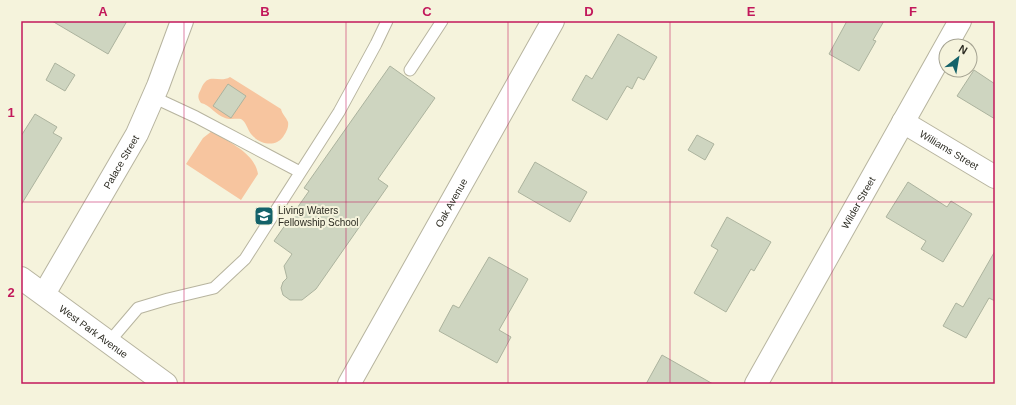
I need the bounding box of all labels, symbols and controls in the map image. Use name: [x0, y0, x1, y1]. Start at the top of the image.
text: A: [98, 4, 108, 19]
text: B: [260, 4, 270, 19]
text: C: [422, 4, 432, 19]
text: D: [584, 4, 594, 19]
text: E: [747, 4, 756, 19]
text: F: [909, 4, 917, 19]
north arrow: [938, 38, 978, 78]
text: N: [957, 42, 970, 57]
text: 1: [7, 105, 15, 120]
street label: Williams Street: [918, 128, 981, 172]
street label: Palace Street: [101, 133, 141, 190]
street label: Wilder Street: [839, 175, 877, 231]
street label: Oak Avenue: [433, 176, 469, 229]
school or university icon: Living Waters Fellowship School: [253, 205, 275, 227]
place label: Living Waters Fellowship School: [278, 205, 359, 228]
text: 2: [7, 285, 15, 300]
street label: West Park Avenue: [57, 302, 130, 360]

